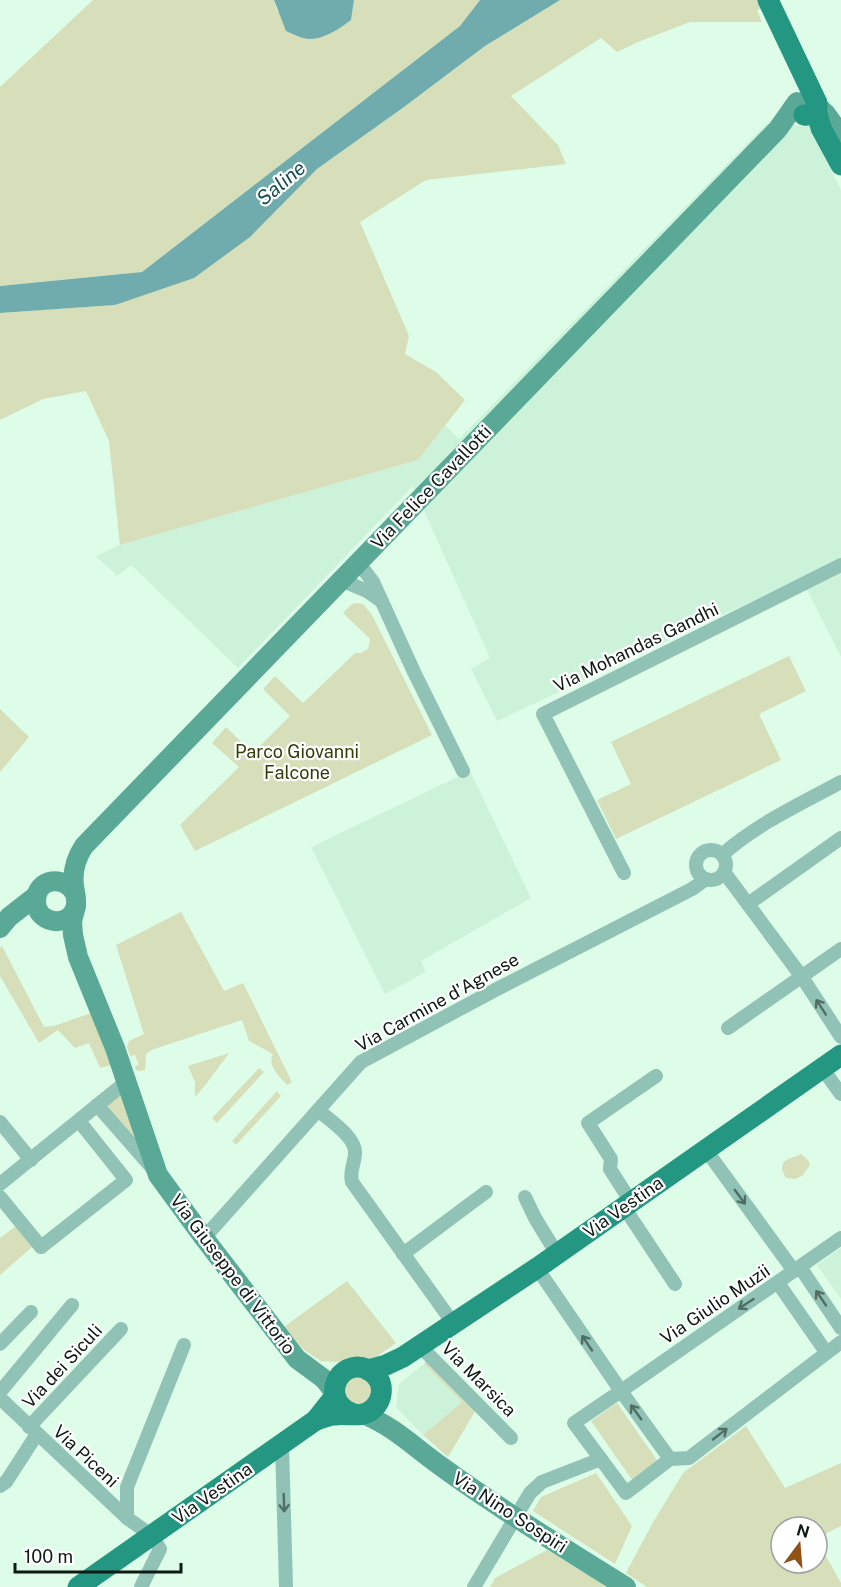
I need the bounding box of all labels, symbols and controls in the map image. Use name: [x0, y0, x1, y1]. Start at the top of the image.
water label: Saline: [252, 156, 310, 210]
street label: Via Felice Cavallotti: [367, 421, 495, 553]
street label: Via Mohandas Gandhi: [550, 598, 722, 696]
park label: Parco Giovanni Falcone: [235, 741, 359, 783]
street label: Via Carmine d'Agnese: [352, 948, 522, 1056]
one-way arrow: [815, 999, 827, 1016]
street label: Via Vestina: [579, 1172, 667, 1242]
one-way arrow: [734, 1189, 746, 1205]
street label: Via Giuseppe di Vittorio: [166, 1190, 300, 1358]
street label: Via Giulio Muzii: [656, 1260, 774, 1348]
one-way arrow: [814, 1289, 827, 1306]
one-way arrow: [738, 1298, 755, 1310]
street label: Via dei Siculi: [18, 1320, 106, 1412]
one-way arrow: [581, 1335, 593, 1352]
street label: Via Marsica: [437, 1337, 521, 1421]
one-way arrow: [630, 1404, 642, 1420]
street label: Via Piceni: [49, 1421, 123, 1491]
one-way arrow: [712, 1427, 728, 1440]
street label: Via Vestina: [168, 1458, 256, 1528]
street label: Via Nino Sospiri: [449, 1467, 571, 1557]
one-way arrow: [278, 1493, 289, 1513]
north arrow: [769, 1515, 829, 1575]
text: N: [794, 1520, 812, 1542]
scale bar: [15, 1536, 182, 1574]
text: 100 m: [24, 1546, 73, 1567]

